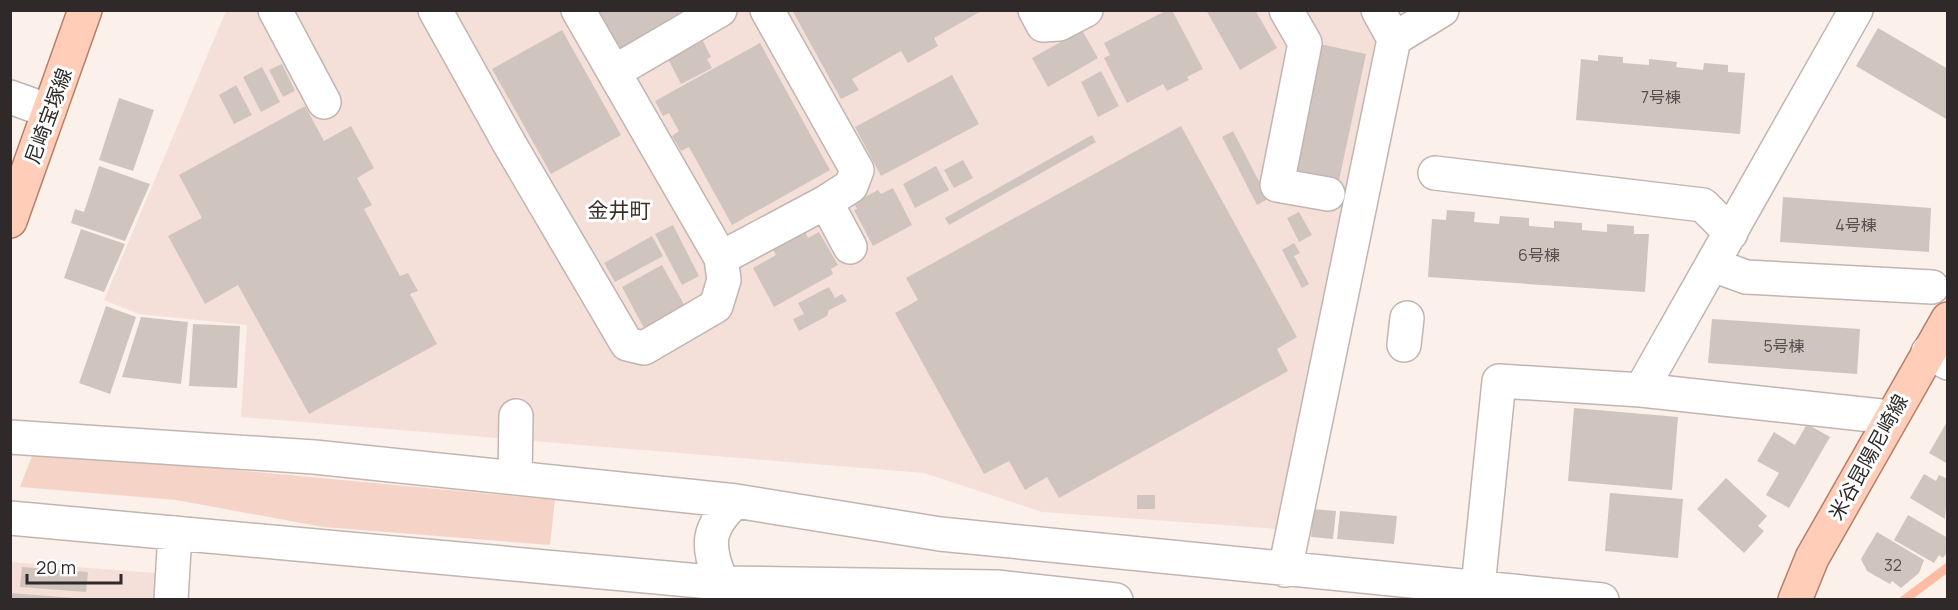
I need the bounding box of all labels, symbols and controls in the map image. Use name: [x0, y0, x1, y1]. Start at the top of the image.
street label: 尼崎宝塚線: [18, 64, 78, 168]
house number: 7号棟: [1641, 86, 1681, 108]
district label: 金井町: [588, 196, 651, 224]
house number: 4号棟: [1835, 214, 1877, 236]
house number: 6号棟: [1518, 244, 1560, 266]
house number: 5号棟: [1763, 335, 1805, 357]
street label: 米谷昆陽尼崎線: [1822, 389, 1914, 525]
scale bar: [27, 547, 122, 585]
house number: 32: [1884, 554, 1902, 576]
text: 20 m: [36, 555, 76, 579]

